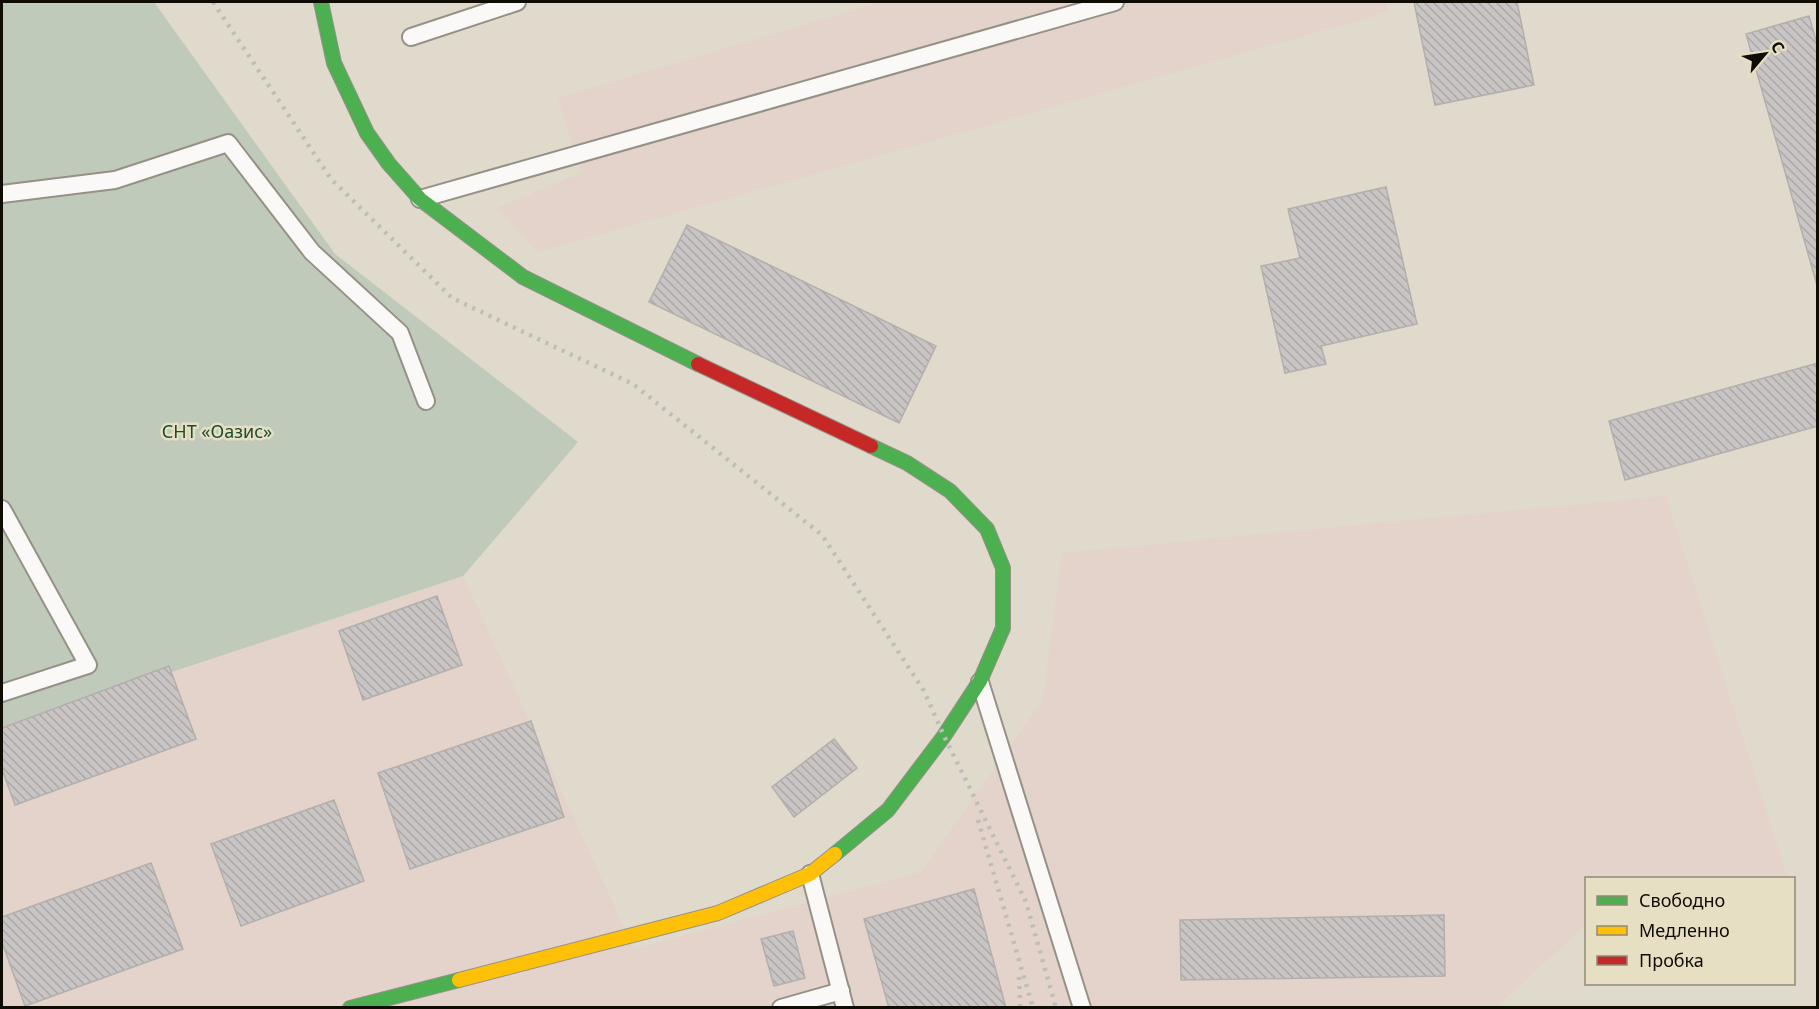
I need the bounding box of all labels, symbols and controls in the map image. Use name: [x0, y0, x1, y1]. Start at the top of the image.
north arrow: [1735, 24, 1795, 84]
text: С: [1766, 37, 1790, 57]
park label: СНТ «Оазис»: [162, 419, 272, 443]
legend: [1585, 877, 1795, 985]
text: Свободно: [1639, 888, 1725, 912]
text: Медленно: [1639, 918, 1730, 942]
text: Пробка: [1639, 948, 1704, 972]

